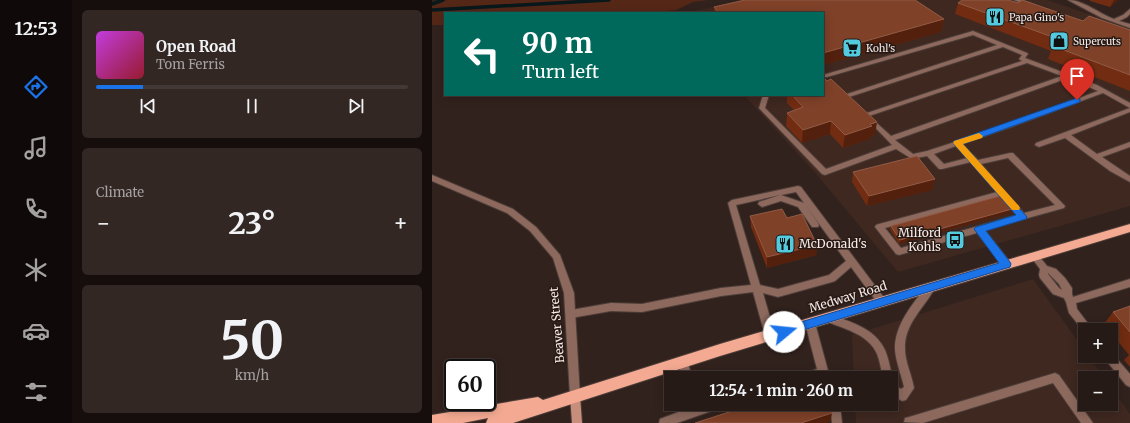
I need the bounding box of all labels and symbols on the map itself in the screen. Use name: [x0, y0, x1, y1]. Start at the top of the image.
restaurant icon: Papa Gino's: [984, 6, 1006, 28]
place label: Papa Gino's: [1009, 11, 1064, 24]
shop icon: Supercuts: [1048, 30, 1070, 52]
place label: Supercuts: [1073, 35, 1121, 48]
supermarket icon: Kohl's: [841, 37, 863, 59]
place label: Kohl's: [866, 42, 895, 55]
pin: [1060, 59, 1094, 100]
place label: Milford Kohls: [898, 225, 941, 254]
bus stop icon: Milford Kohls: [944, 229, 966, 251]
restaurant icon: McDonald's: [774, 233, 796, 255]
place label: McDonald's: [799, 236, 867, 251]
street label: Medway Road: [807, 278, 889, 315]
street label: Beaver Street: [546, 286, 567, 364]
position arrow: [763, 311, 805, 353]
speed limit sign: 60: [444, 359, 496, 411]

